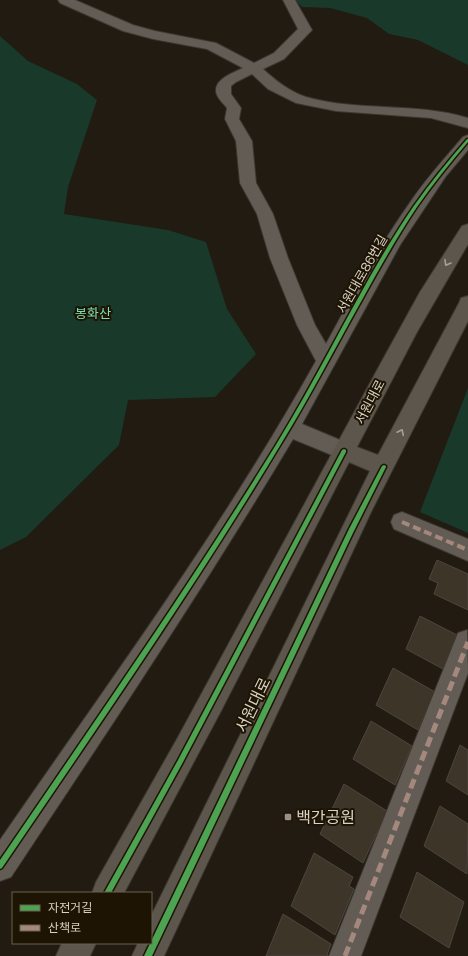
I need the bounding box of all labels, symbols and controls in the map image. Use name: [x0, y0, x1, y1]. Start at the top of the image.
street label: 서원대로86번길: [333, 232, 391, 316]
one-way arrow: [445, 259, 452, 266]
park label: 봉화산: [75, 305, 111, 322]
street label: 서원대로: [351, 377, 389, 427]
one-way arrow: [396, 429, 404, 436]
street label: 서원대로: [231, 674, 275, 736]
place label: 백간공원: [296, 807, 355, 828]
marker: 백간공원: [283, 812, 293, 822]
legend: [12, 892, 152, 944]
text: 자전거길: [48, 900, 92, 916]
text: 산책로: [48, 920, 81, 936]

